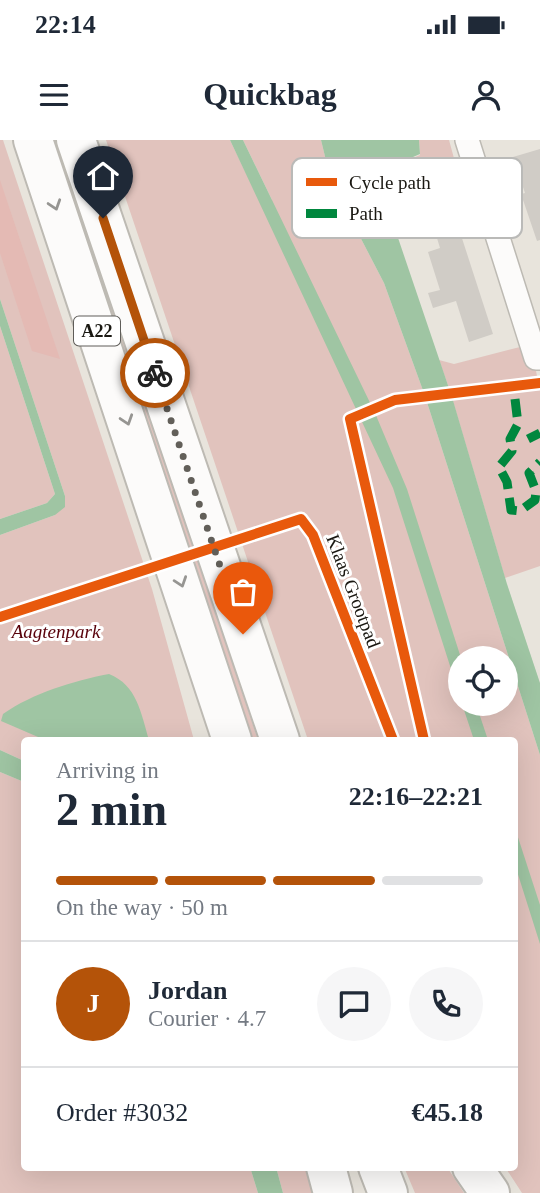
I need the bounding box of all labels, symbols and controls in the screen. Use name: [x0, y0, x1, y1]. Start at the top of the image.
text: 22:14: [35, 10, 96, 39]
icon: menu: [35, 76, 73, 114]
text: Quickbag: [203, 76, 337, 112]
icon: person: [467, 76, 505, 114]
pin: [73, 146, 133, 218]
icon: home: [84, 157, 122, 195]
legend: [292, 158, 522, 238]
text: Cycle path: [349, 172, 431, 193]
one-way arrow: [47, 198, 61, 210]
text: Path: [349, 203, 383, 224]
road number: A22: [74, 316, 120, 346]
courier: [120, 338, 190, 408]
icon: bike: [136, 354, 174, 392]
one-way arrow: [119, 414, 133, 426]
street label: Klaas Grootpad: [322, 532, 385, 651]
pin: [213, 562, 273, 634]
icon: bag: [224, 573, 262, 611]
one-way arrow: [173, 575, 187, 587]
park label: Aagtenpark: [10, 621, 101, 642]
map controls: [448, 646, 518, 716]
button: locate: [448, 646, 518, 716]
text: Arriving in: [56, 758, 159, 783]
text: 22:16–22:21: [349, 782, 483, 811]
text: 2 min: [56, 784, 167, 835]
text: On the way · 50 m: [56, 895, 228, 920]
button: chat: [317, 967, 391, 1041]
button: phone: [409, 967, 483, 1041]
text: Jordan: [148, 976, 227, 1005]
text: J: [87, 989, 100, 1018]
text: Courier · 4.7: [148, 1006, 266, 1031]
text: Order #3032: [56, 1098, 188, 1127]
text: €45.18: [412, 1098, 483, 1127]

